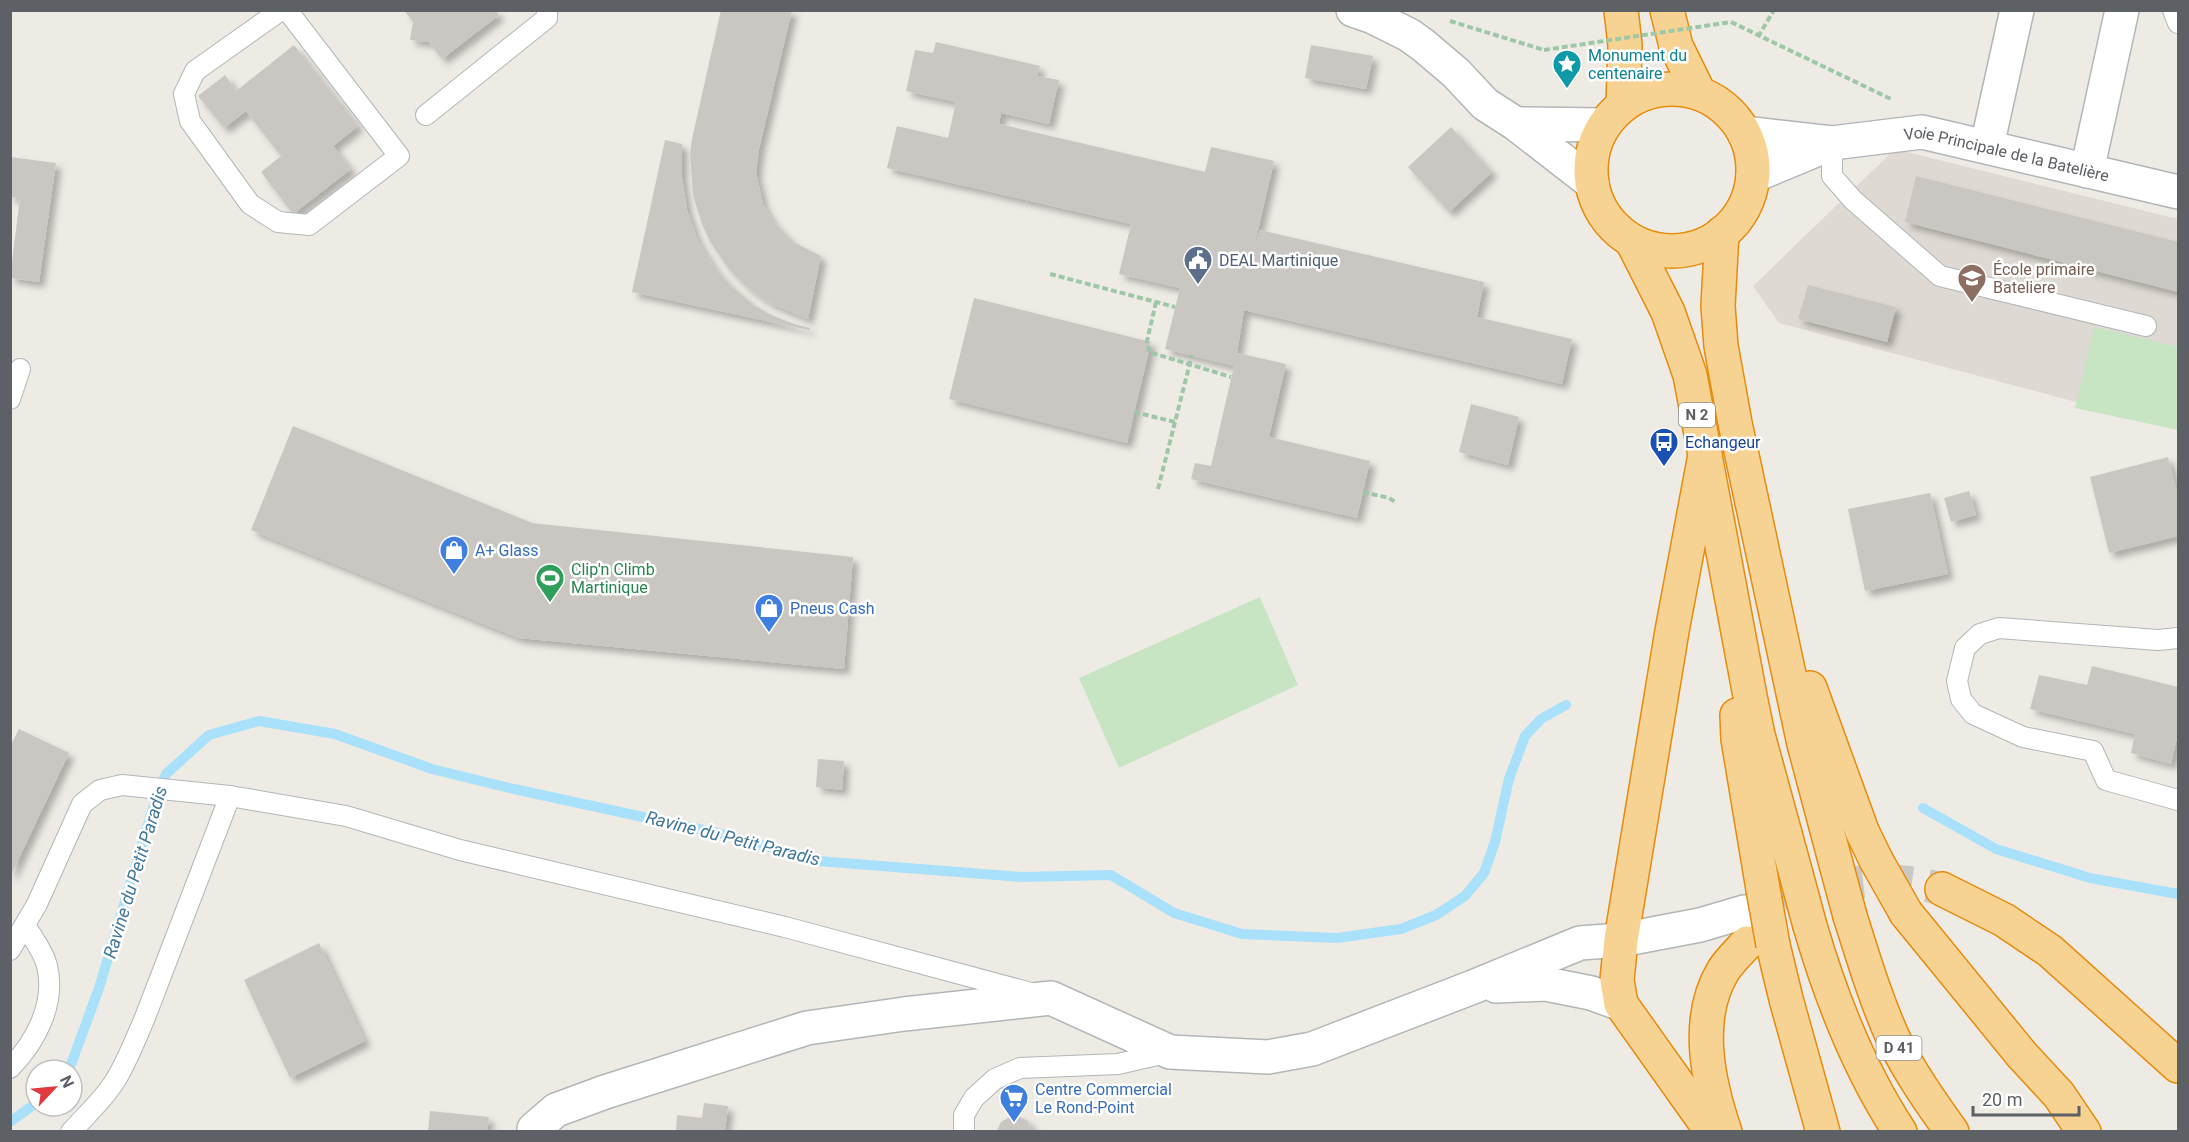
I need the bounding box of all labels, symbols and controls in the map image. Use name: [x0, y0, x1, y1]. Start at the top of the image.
place label: Monument du centenaire: [1588, 46, 1687, 83]
place icon: Monument du centenaire: [1551, 48, 1583, 90]
street label: Voie Principale de la Batelière: [1903, 123, 2111, 185]
public building icon: DEAL Martinique: [1182, 244, 1214, 286]
place label: DEAL Martinique: [1219, 251, 1338, 270]
place label: École primaire Bateliere: [1993, 260, 2094, 297]
school or university icon: École primaire Bateliere: [1956, 262, 1988, 304]
road number: N 2: [1679, 403, 1715, 427]
bus stop icon: Echangeur: [1648, 426, 1680, 468]
place label: Echangeur: [1685, 433, 1761, 452]
shop icon: A+ Glass: [438, 534, 470, 576]
place label: A+ Glass: [475, 541, 539, 560]
place label: Clip'n Climb Martinique: [571, 560, 655, 597]
sports icon: Clip'n Climb Martinique: [534, 562, 566, 604]
shop icon: Pneus Cash: [753, 592, 785, 634]
place label: Pneus Cash: [790, 599, 875, 618]
water label: Ravine du Petit Paradis: [99, 783, 171, 961]
water label: Ravine du Petit Paradis: [644, 806, 822, 870]
road number: D 41: [1876, 1036, 1922, 1060]
north arrow: [24, 1058, 84, 1118]
text: N: [56, 1072, 78, 1091]
scale bar: [1973, 1079, 2080, 1117]
place label: Centre Commercial Le Rond-Point: [1035, 1080, 1172, 1117]
supermarket icon: Centre Commercial Le Rond-Point: [998, 1082, 1030, 1124]
text: 20 m: [1982, 1089, 2022, 1110]

